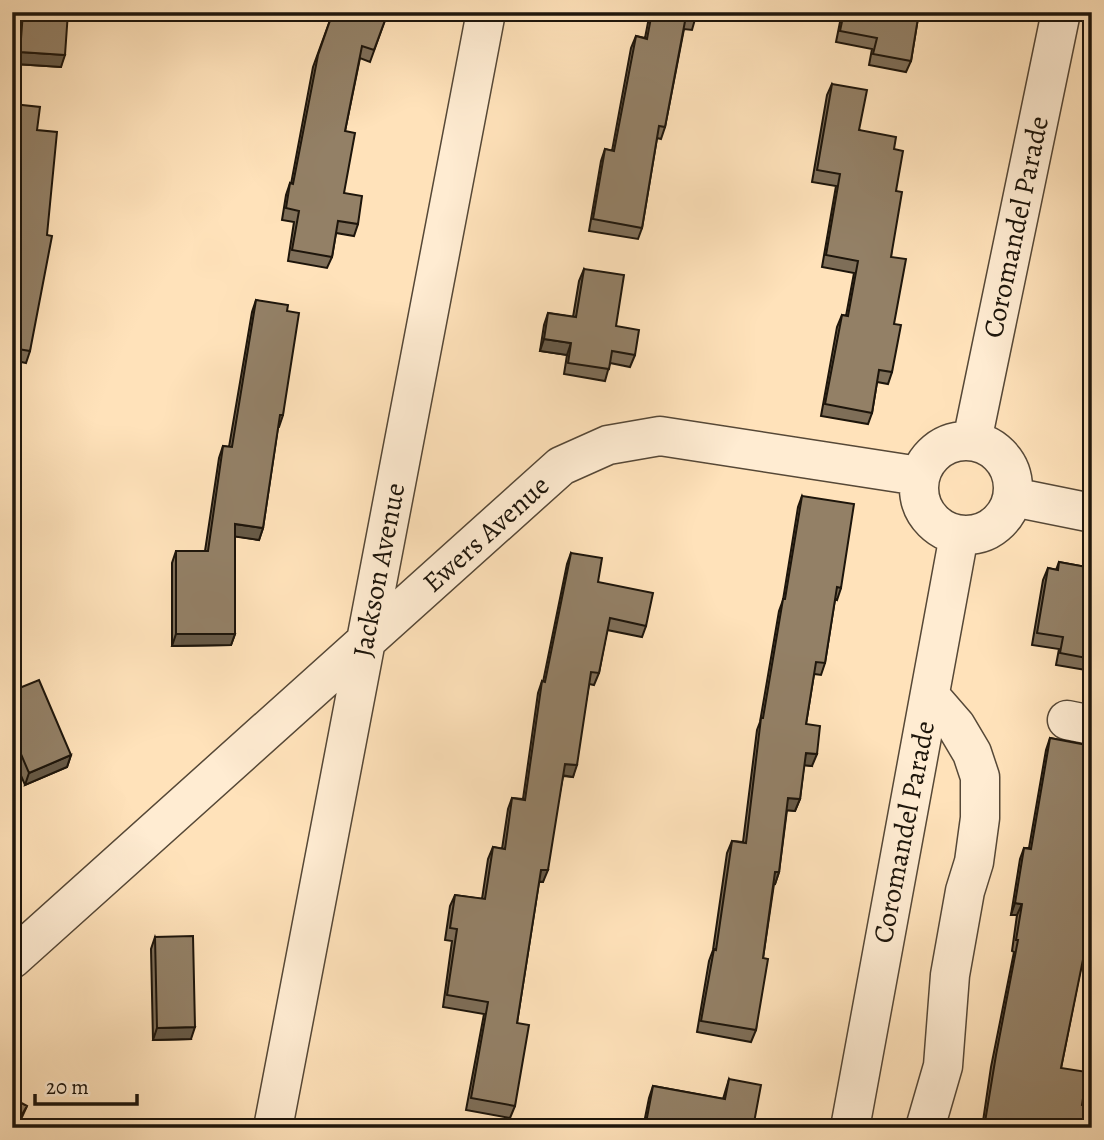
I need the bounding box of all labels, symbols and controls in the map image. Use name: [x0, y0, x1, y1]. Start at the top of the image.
street label: Coromandel Parade: [974, 113, 1058, 341]
street label: Ewers Avenue: [414, 467, 558, 601]
street label: Jackson Avenue: [343, 480, 415, 660]
street label: Coromandel Parade: [864, 717, 944, 947]
scale bar: [35, 1063, 136, 1107]
text: 20 m: [46, 1073, 89, 1101]

